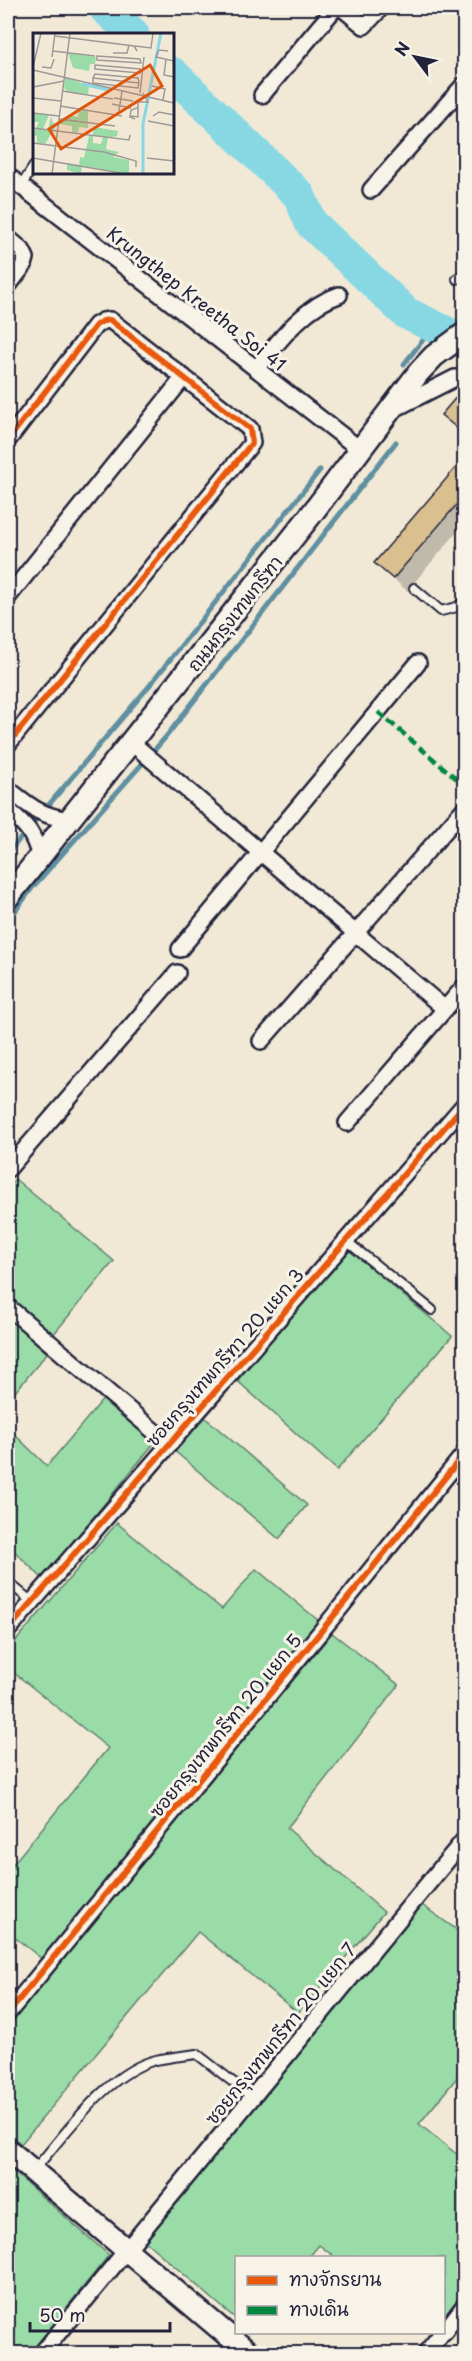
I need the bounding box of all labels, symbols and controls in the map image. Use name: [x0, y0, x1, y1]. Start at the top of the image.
north arrow: [385, 27, 445, 87]
inset map: [33, 33, 174, 174]
text: N: [388, 37, 415, 60]
street label: Krungthep Kreetha Soi 41: [101, 219, 293, 377]
street label: ถนนกรุงเทพกรีฑา: [180, 549, 290, 678]
street label: ซอยกรุงเทพกรีฑา 20 แยก 3: [139, 1262, 311, 1454]
street label: ซอยกรุงเทพกรีฑา 20 แยก 5: [142, 1627, 309, 1824]
street label: ซอยกรุงเทพกรีฑา 20 แยก 7: [198, 1936, 364, 2131]
legend: [235, 2256, 445, 2334]
text: ทางจักรยาน: [289, 2265, 381, 2292]
scale bar: [30, 2295, 170, 2333]
text: ทางเดิน: [289, 2295, 349, 2322]
text: 50 m: [39, 2301, 86, 2328]

